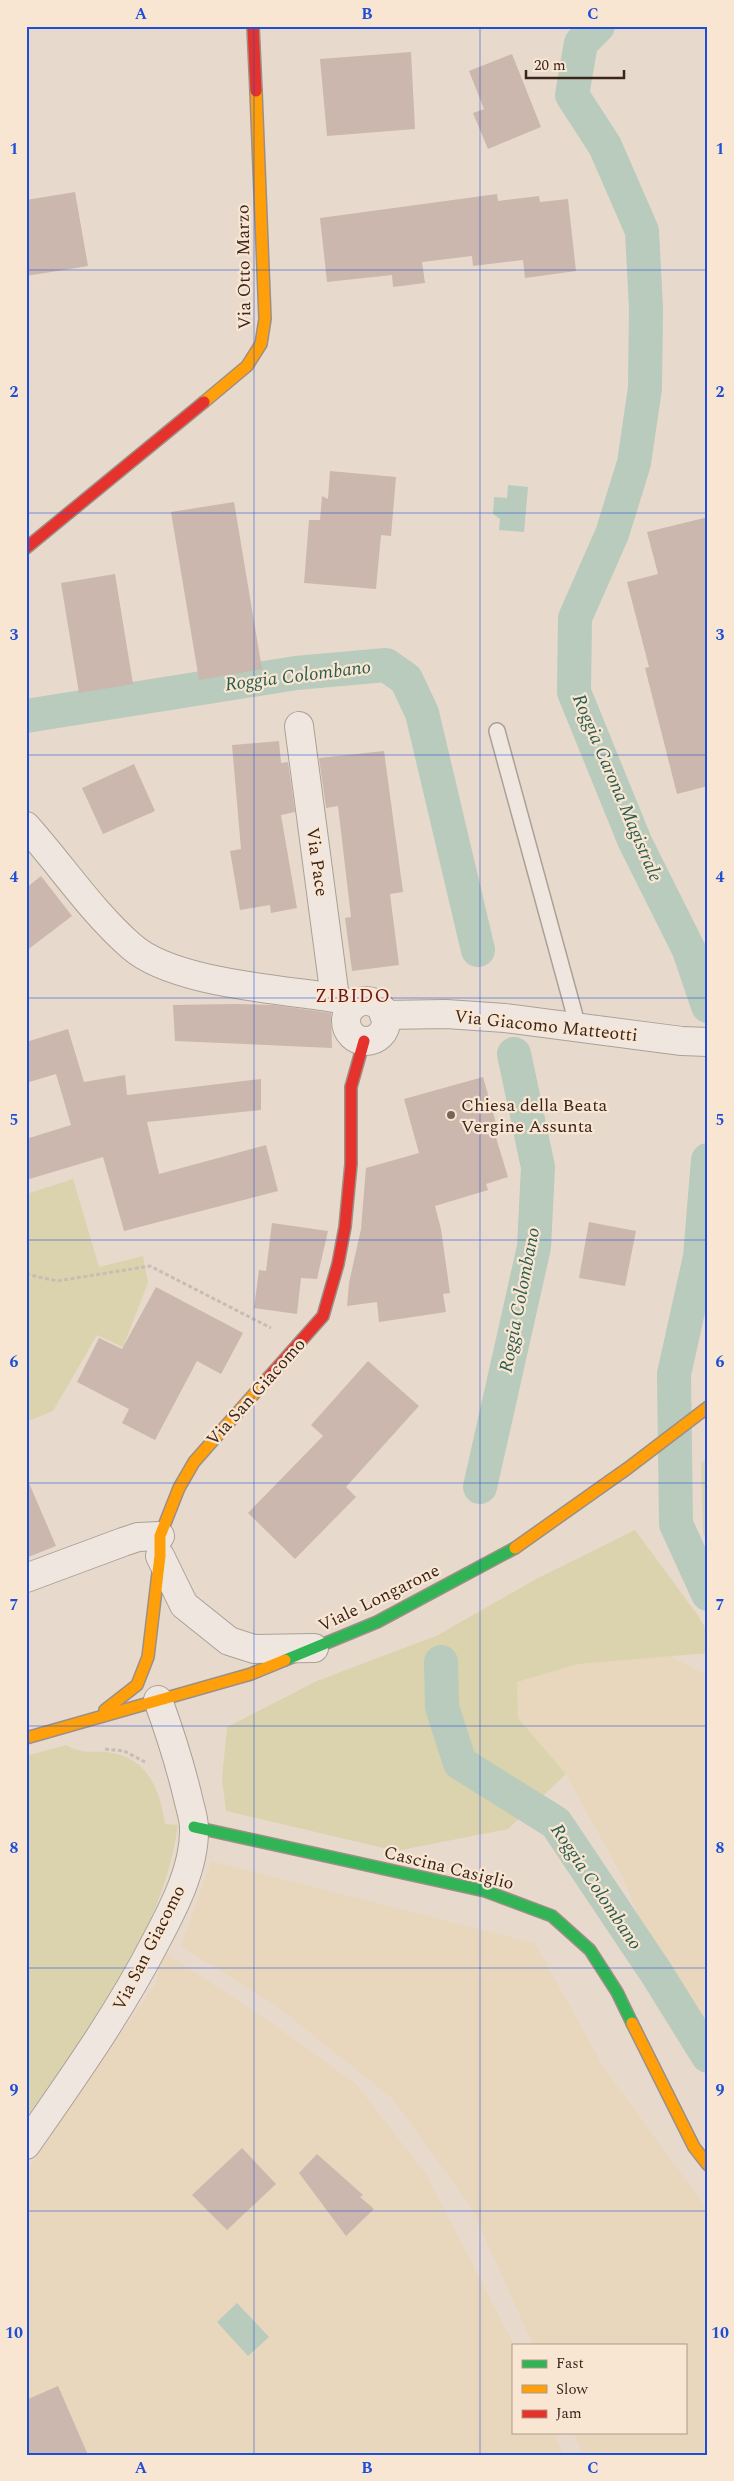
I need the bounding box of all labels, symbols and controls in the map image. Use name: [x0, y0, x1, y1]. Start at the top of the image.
text: A: [135, 2, 148, 26]
text: B: [361, 2, 373, 26]
text: C: [587, 2, 599, 26]
scale bar: [526, 48, 624, 80]
text: 20 m: [534, 54, 566, 77]
text: 1: [10, 137, 18, 161]
text: 1: [716, 137, 724, 161]
street label: Via Otto Marzo: [229, 204, 259, 330]
text: 2: [10, 380, 19, 404]
text: 2: [716, 380, 725, 404]
text: 3: [10, 623, 19, 647]
text: 3: [716, 623, 725, 647]
water label: Roggia Colombano: [223, 653, 373, 699]
water label: Roggia Carona Magistrale: [564, 689, 670, 887]
street label: Via Pace: [299, 826, 335, 898]
text: 4: [10, 865, 19, 889]
text: 4: [716, 865, 725, 889]
district label: ZIBIDO: [315, 982, 391, 1011]
street label: Via Giacomo Matteotti: [453, 1003, 639, 1049]
place label: Chiesa della Beata Vergine Assunta: [461, 1092, 608, 1140]
text: 5: [10, 1108, 18, 1132]
text: 5: [716, 1108, 724, 1132]
marker: Chiesa della Beata Vergine Assunta: [445, 1109, 457, 1121]
water label: Roggia Colombano: [492, 1225, 548, 1375]
street label: Via San Giacomo: [200, 1332, 312, 1452]
text: 6: [10, 1350, 19, 1374]
text: 6: [716, 1350, 725, 1374]
street label: Viale Longarone: [314, 1557, 444, 1639]
text: 7: [10, 1593, 19, 1617]
text: 7: [716, 1593, 725, 1617]
water label: Roggia Colombano: [543, 1818, 649, 1956]
text: 8: [10, 1836, 19, 1860]
text: 8: [716, 1836, 725, 1860]
street label: Cascina Casiglio: [381, 1839, 517, 1897]
street label: Via San Giacomo: [106, 1880, 192, 2016]
text: 9: [10, 2078, 19, 2102]
text: 9: [716, 2078, 725, 2102]
text: 10: [5, 2321, 23, 2345]
text: 10: [711, 2321, 729, 2345]
legend: [512, 2344, 686, 2434]
text: Fast: [556, 2352, 584, 2375]
text: Slow: [556, 2378, 588, 2401]
text: Jam: [556, 2402, 582, 2425]
text: A: [135, 2456, 148, 2480]
text: B: [361, 2456, 373, 2480]
text: C: [587, 2456, 599, 2480]

